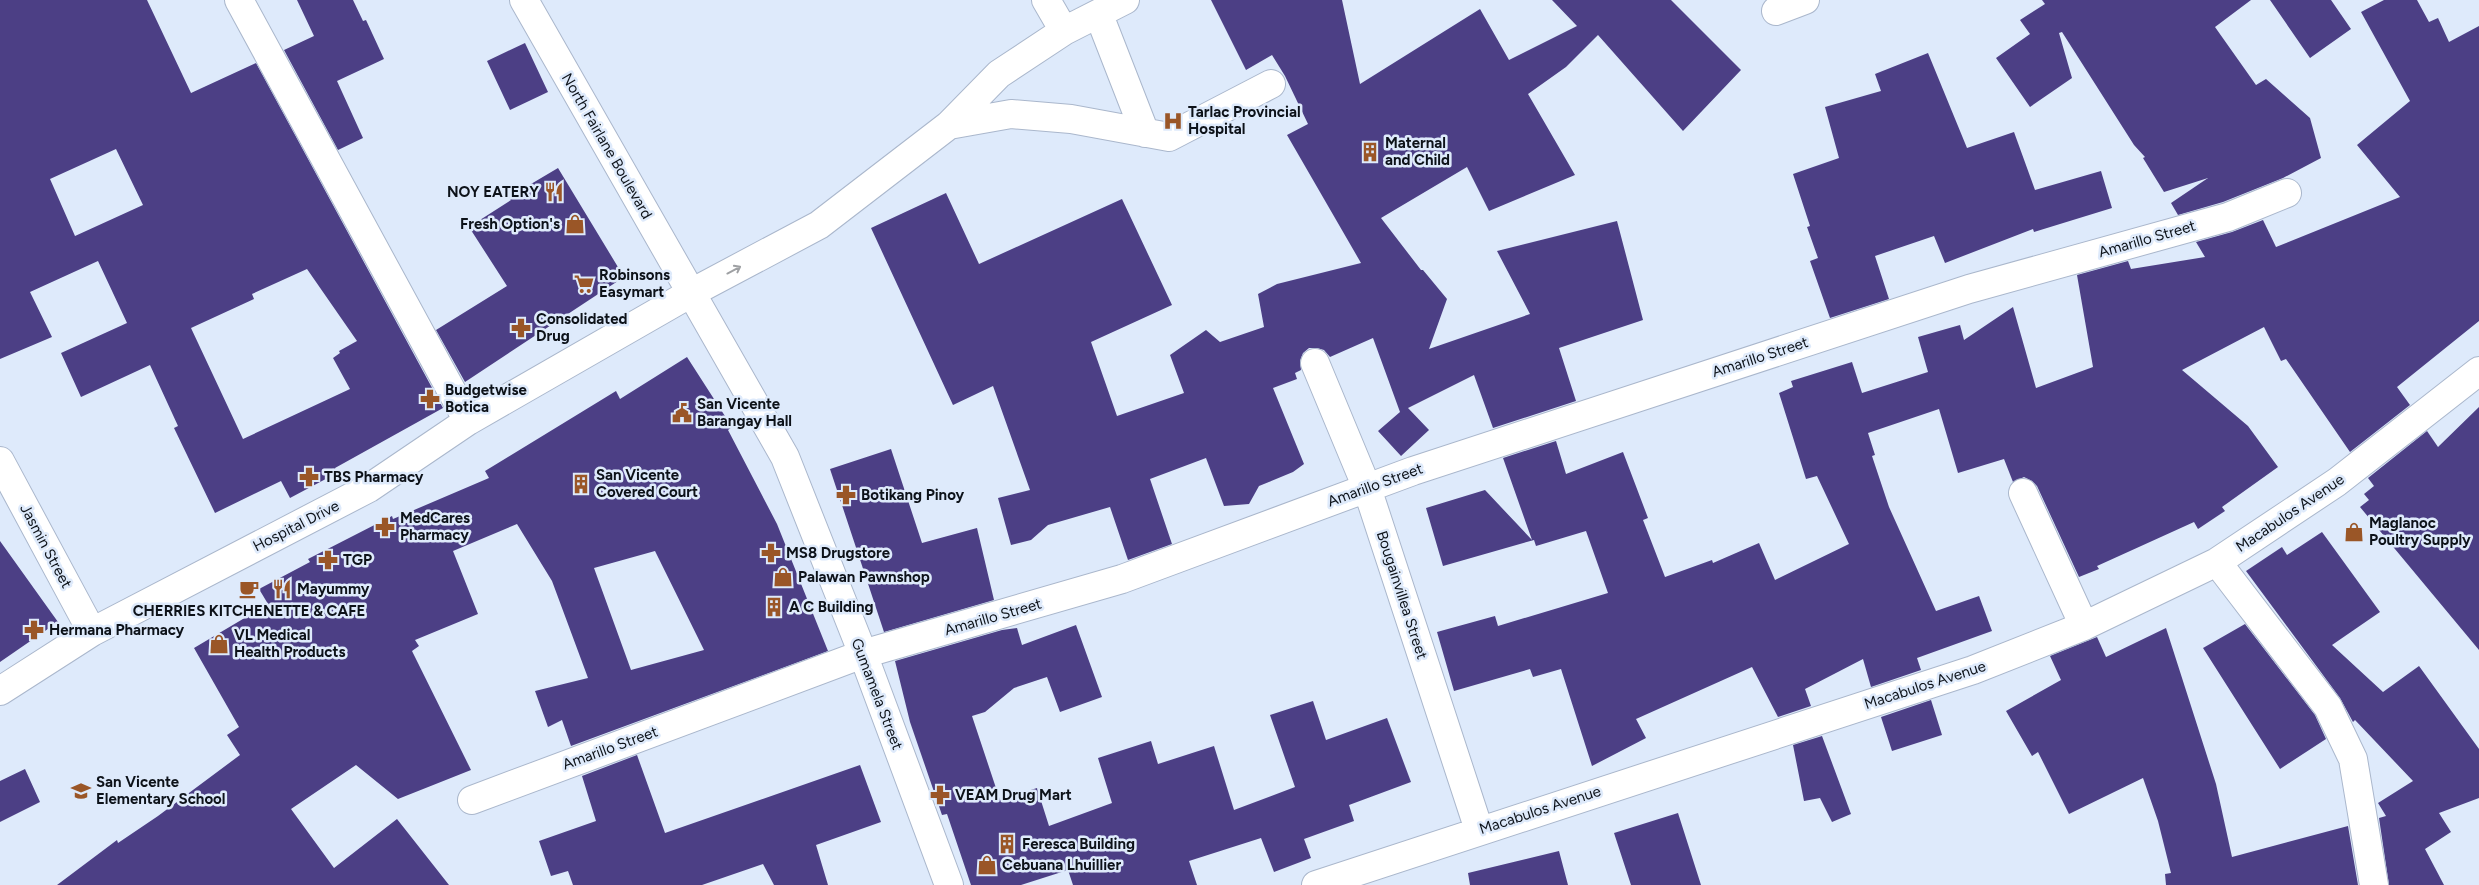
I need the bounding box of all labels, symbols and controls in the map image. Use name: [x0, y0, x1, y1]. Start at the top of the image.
street label: North Fairlane Boulevard: [558, 70, 656, 222]
place label: Tarlac Provincial Hospital: [1188, 103, 1301, 138]
hospital icon: Tarlac Provincial Hospital: [1162, 110, 1184, 132]
place label: Maternal and Child: [1385, 134, 1450, 169]
building icon: Maternal and Child: [1359, 141, 1381, 163]
restaurant icon: NOY EATERY: [543, 181, 565, 203]
place label: NOY EATERY: [447, 183, 539, 201]
shop icon: Fresh Option's: [564, 213, 586, 235]
place label: Fresh Option's: [460, 215, 560, 233]
street label: Amarillo Street: [2096, 216, 2198, 261]
one-way arrow: [726, 265, 741, 275]
place label: Robinsons Easymart: [599, 266, 670, 301]
supermarket icon: Robinsons Easymart: [573, 273, 595, 295]
place label: Consolidated Drug: [536, 310, 628, 345]
pharmacy icon: Consolidated Drug: [510, 317, 532, 339]
street label: Amarillo Street: [1710, 333, 1811, 381]
place label: Budgetwise Botica: [445, 381, 527, 416]
pharmacy icon: Budgetwise Botica: [419, 388, 441, 410]
place label: San Vicente Barangay Hall: [697, 395, 792, 430]
public building icon: San Vicente Barangay Hall: [671, 402, 693, 424]
street label: Amarillo Street: [1325, 459, 1425, 511]
pharmacy icon: TBS Pharmacy: [298, 466, 320, 488]
place label: San Vicente Covered Court: [596, 466, 698, 501]
place label: TBS Pharmacy: [324, 468, 424, 486]
street label: Macabulos Avenue: [2232, 470, 2348, 556]
building icon: San Vicente Covered Court: [570, 473, 592, 495]
pharmacy icon: Botikang Pinoy: [835, 484, 857, 506]
place label: Botikang Pinoy: [861, 486, 965, 504]
street label: Hospital Drive: [250, 497, 342, 555]
street label: Jasmin Street: [16, 501, 76, 591]
place label: MedCares Pharmacy: [400, 509, 470, 544]
place label: Maglanoc Poultry Supply: [2369, 514, 2471, 549]
pharmacy icon: MedCares Pharmacy: [374, 516, 396, 538]
shop icon: Maglanoc Poultry Supply: [2343, 521, 2365, 543]
street label: Bougainvillea Street: [1373, 529, 1431, 662]
pharmacy icon: MS8 Drugstore: [760, 542, 782, 564]
place label: MS8 Drugstore: [786, 544, 891, 562]
pharmacy icon: TGP: [317, 549, 339, 571]
place label: TGP: [343, 551, 372, 569]
shop icon: Palawan Pawnshop: [772, 566, 794, 588]
place label: Palawan Pawnshop: [798, 568, 930, 586]
cafe icon: CHERRIES KITCHENETTE & CAFE: [238, 578, 260, 600]
restaurant icon: Mayummy: [271, 578, 293, 600]
place label: Mayummy: [297, 580, 370, 598]
street label: Amarillo Street: [942, 594, 1044, 639]
building icon: A C Building: [763, 596, 785, 618]
place label: A C Building: [789, 598, 873, 616]
place label: CHERRIES KITCHENETTE & CAFE: [133, 602, 365, 620]
pharmacy icon: Hermana Pharmacy: [23, 619, 45, 641]
place label: Hermana Pharmacy: [49, 621, 185, 639]
place label: VL Medical Health Products: [234, 626, 345, 661]
shop icon: VL Medical Health Products: [208, 633, 230, 655]
street label: Gumamela Street: [847, 636, 907, 753]
street label: Macabulos Avenue: [1862, 657, 1988, 713]
street label: Amarillo Street: [560, 722, 660, 774]
place label: San Vicente Elementary School: [96, 773, 226, 808]
school or university icon: San Vicente Elementary School: [70, 780, 92, 802]
street label: Macabulos Avenue: [1477, 782, 1603, 838]
pharmacy icon: VEAM Drug Mart: [929, 784, 951, 806]
place label: VEAM Drug Mart: [955, 786, 1072, 804]
building icon: Feresca Building: [996, 833, 1018, 855]
place label: Feresca Building: [1022, 835, 1135, 853]
shop icon: Cebuana Lhuillier: [976, 854, 998, 876]
place label: Cebuana Lhuillier: [1002, 856, 1121, 874]

